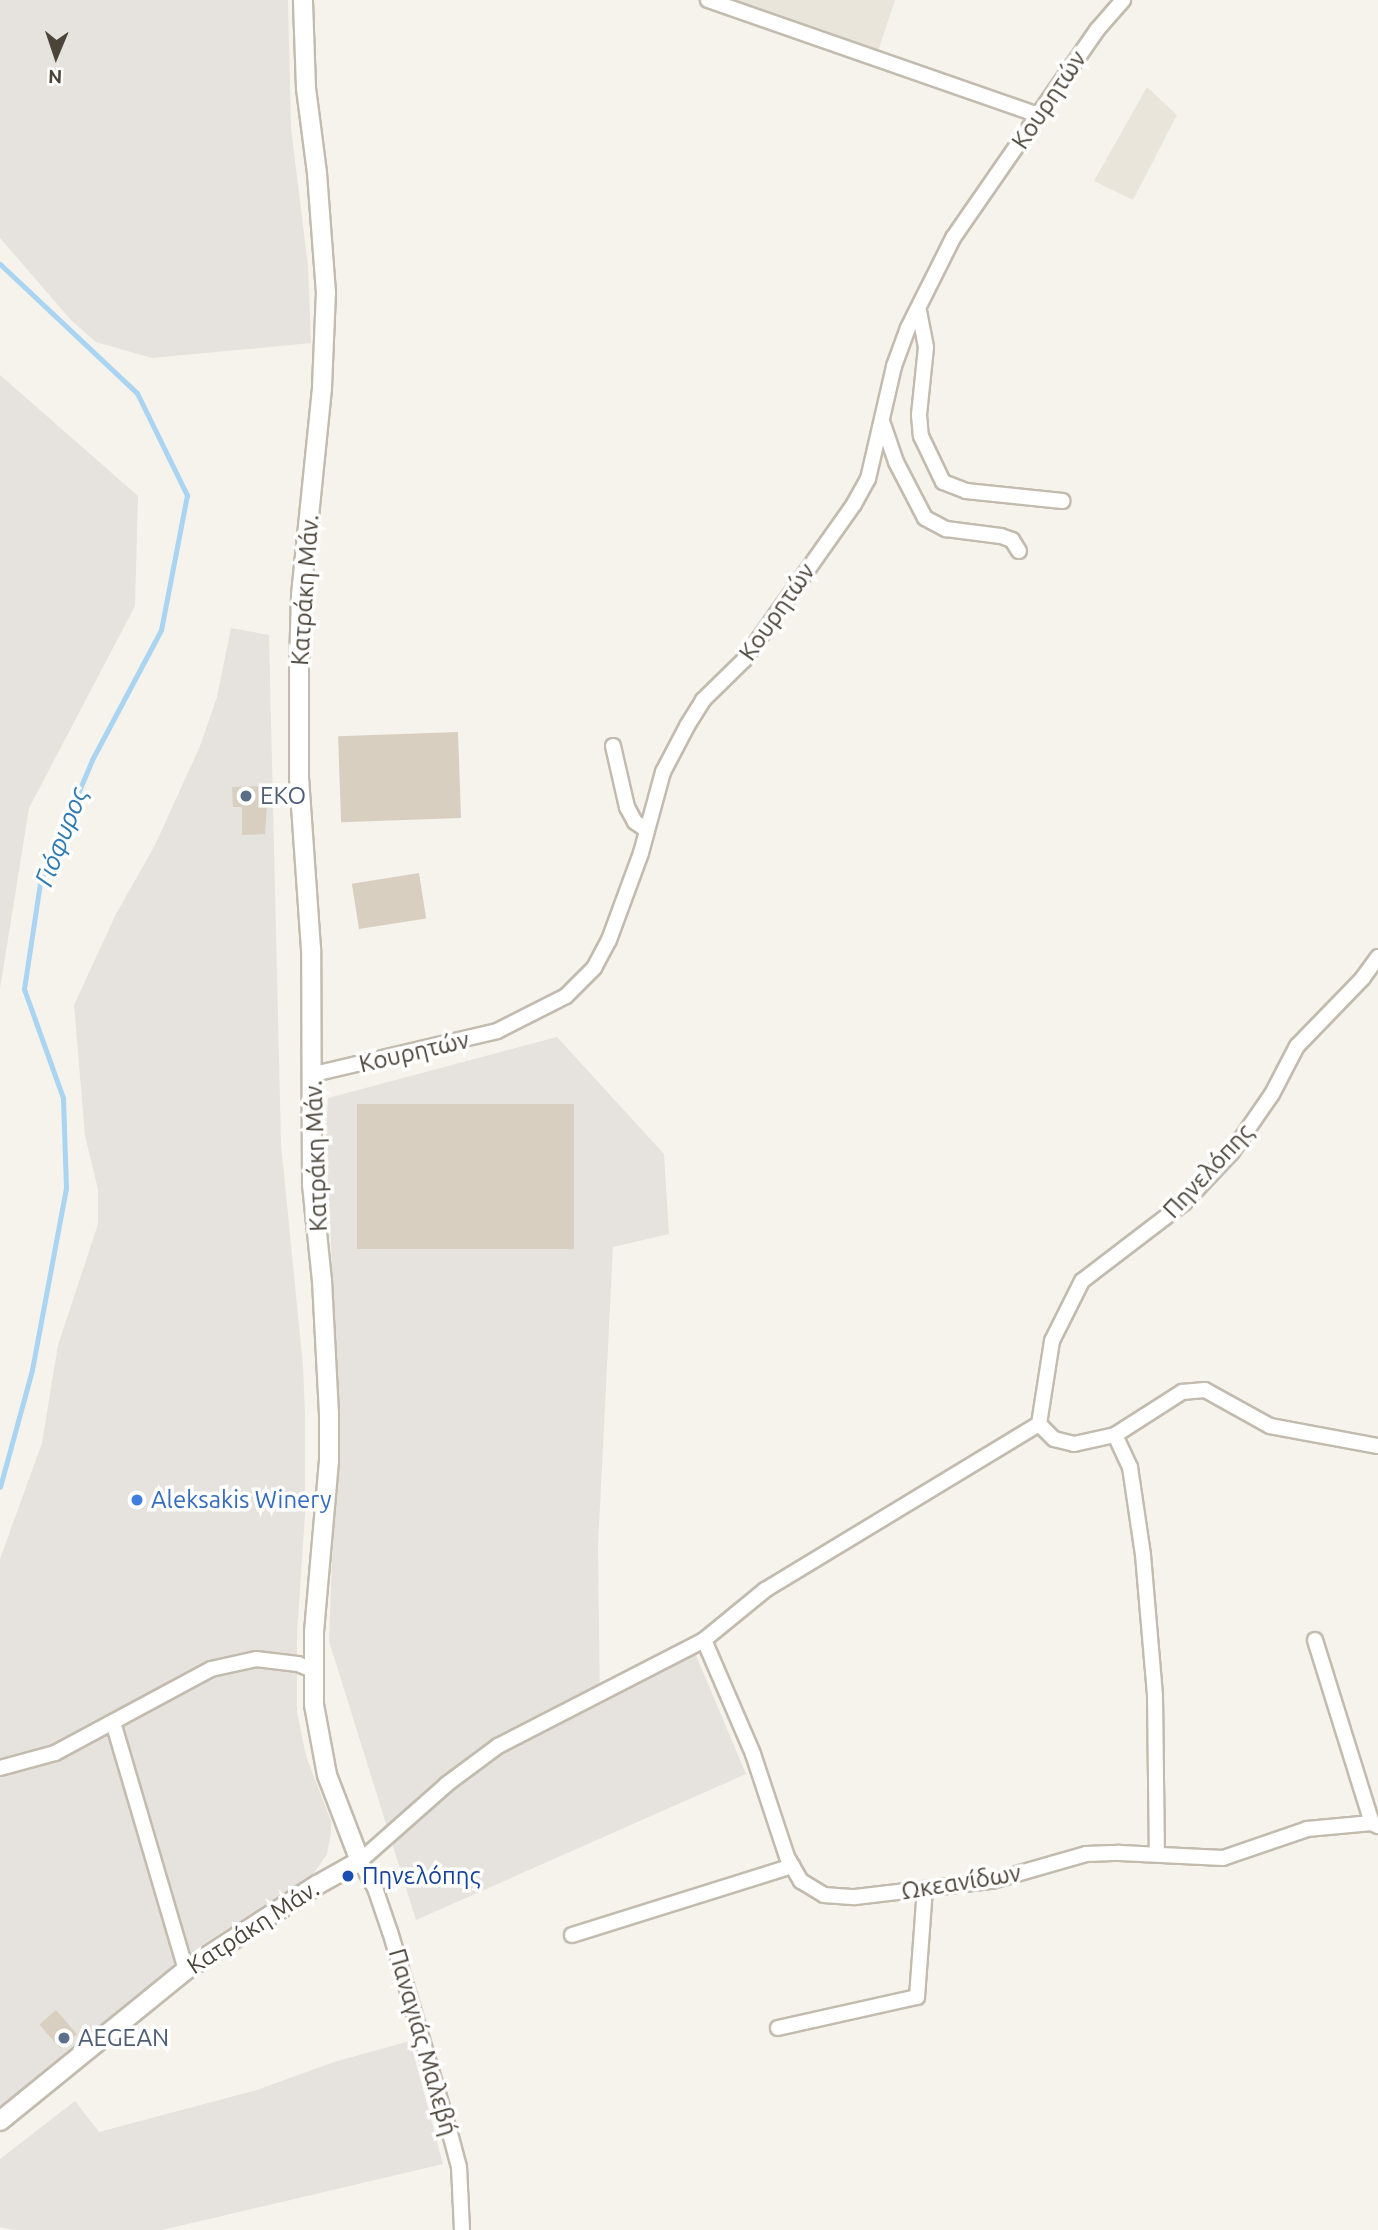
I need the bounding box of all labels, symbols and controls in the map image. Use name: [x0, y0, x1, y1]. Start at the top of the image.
north arrow: [21, 21, 91, 91]
street label: Κουρητών: [1006, 46, 1092, 154]
text: N: [48, 66, 63, 88]
street label: Κατράκη Μάν.: [285, 514, 325, 666]
street label: Κουρητών: [733, 558, 821, 666]
place label: EKO: [260, 782, 306, 810]
water label: Γιόφυρος: [28, 783, 94, 891]
marker: EKO: [238, 788, 254, 804]
street label: Κουρητών: [356, 1025, 472, 1079]
street label: Κατράκη Μάν.: [299, 1080, 333, 1232]
street label: Πηνελόπης: [1157, 1118, 1259, 1224]
place label: Aleksakis Winery: [151, 1486, 332, 1514]
marker: Aleksakis Winery: [129, 1492, 145, 1508]
street label: Ωκεανίδων: [899, 1858, 1023, 1906]
place label: Πηνελόπης: [362, 1862, 480, 1890]
marker: Πηνελόπης: [340, 1868, 356, 1884]
street label: Κατράκη Μάν.: [182, 1874, 324, 1980]
street label: Παναγιάς Μαλεβή: [383, 1945, 463, 2139]
place label: AEGEAN: [78, 2024, 169, 2052]
marker: AEGEAN: [56, 2030, 72, 2046]

